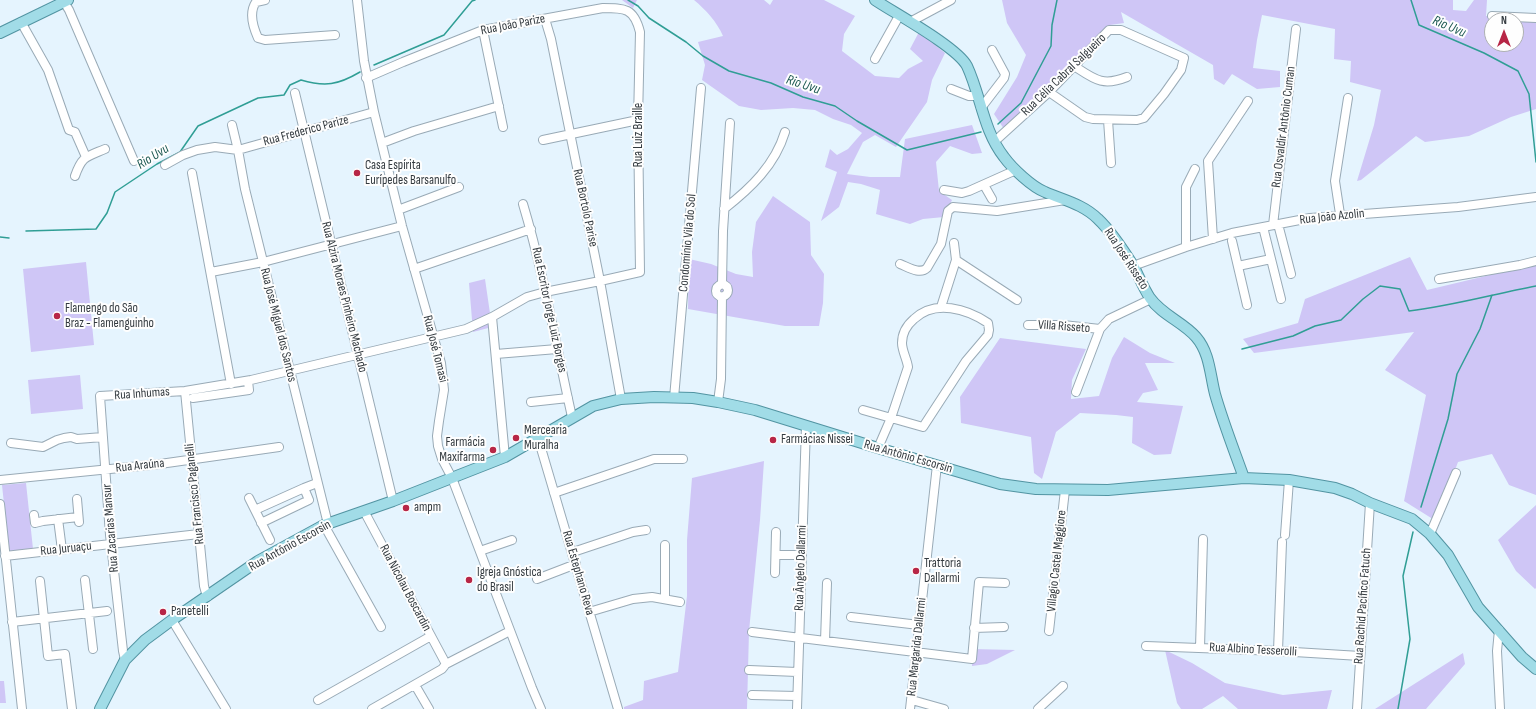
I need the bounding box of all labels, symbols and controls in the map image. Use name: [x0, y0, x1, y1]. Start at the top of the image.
street label: Rua João Parize: [480, 11, 546, 39]
north arrow: [1484, 12, 1524, 52]
water label: Rio Uvu: [1430, 13, 1468, 41]
text: N: [1501, 14, 1507, 27]
street label: Rua Célia Cabral Salgueiro: [1018, 31, 1110, 119]
street label: Rua Osvaldir Antônio Cuman: [1269, 65, 1299, 189]
water label: Rio Uvu: [784, 72, 822, 98]
street label: Rua Luiz Braille: [631, 103, 647, 167]
street label: Rua Frederico Parize: [262, 112, 350, 150]
water label: Rio Uvu: [134, 141, 172, 173]
place label: Casa Espírita Eurípedes Barsanulfo: [365, 158, 456, 189]
marker: Casa Espírita Eurípedes Barsanulfo: [352, 168, 362, 178]
street label: Rua Bortolo Parise: [569, 168, 601, 248]
street label: Condomínio Vila do Sol: [676, 193, 700, 293]
street label: Rua João Azolin: [1299, 206, 1365, 228]
street label: Rua Alzira Moraes Pinheiro Machado: [318, 220, 370, 374]
street label: Rua José Risseto: [1100, 225, 1152, 293]
street label: Rua Escritor Jorge Luiz Borges: [528, 246, 570, 374]
street label: Rua José Miguel dos Santos: [256, 266, 300, 384]
place label: Flamengo do São Braz - Flamenguinho: [65, 301, 154, 332]
marker: Flamengo do São Braz - Flamenguinho: [52, 311, 62, 321]
street label: Rua José Tomasi: [419, 314, 451, 384]
street label: Villa Risseto: [1037, 317, 1091, 337]
street label: Rua Inhumas: [114, 384, 170, 404]
place label: Mercearia Muralha: [524, 423, 567, 454]
place label: Farmácias Nissei: [781, 432, 853, 448]
marker: Mercearia Muralha: [511, 433, 521, 443]
place label: Farmácia Maxifarma: [439, 435, 485, 466]
marker: Farmácias Nissei: [768, 435, 778, 445]
street label: Rua Antônio Escorsin: [862, 437, 954, 477]
street label: Rua Francisco Paganelli: [182, 443, 208, 545]
marker: Farmácia Maxifarma: [488, 445, 498, 455]
street label: Rua Araúna: [115, 456, 165, 476]
street label: Rua Zacarias Mansur: [99, 483, 123, 573]
place label: ampm: [414, 500, 441, 516]
marker: ampm: [401, 503, 411, 513]
street label: Villagio Castel Maggiore: [1044, 509, 1070, 613]
street label: Rua Antônio Escorsin: [246, 517, 334, 575]
street label: Rua Ângelo Dallarmi: [792, 525, 810, 611]
street label: Rua Estephano Reva: [558, 529, 598, 617]
street label: Rua Juruaçu: [40, 539, 92, 559]
street label: Rua Nicolau Boscardin: [376, 542, 434, 634]
street label: Rua Rachid Pacífico Fatuch: [1351, 548, 1375, 664]
place label: Trattoria Dallarmi: [924, 556, 961, 587]
place label: Igreja Gnóstica do Brasil: [477, 565, 542, 596]
marker: Trattoria Dallarmi: [911, 566, 921, 576]
marker: Igreja Gnóstica do Brasil: [464, 575, 474, 585]
street label: Rua Margarida Dallarmi: [904, 597, 930, 697]
place label: Panetelli: [171, 604, 209, 620]
marker: Panetelli: [158, 607, 168, 617]
street label: Rua Albino Tesserolli: [1209, 640, 1297, 660]

